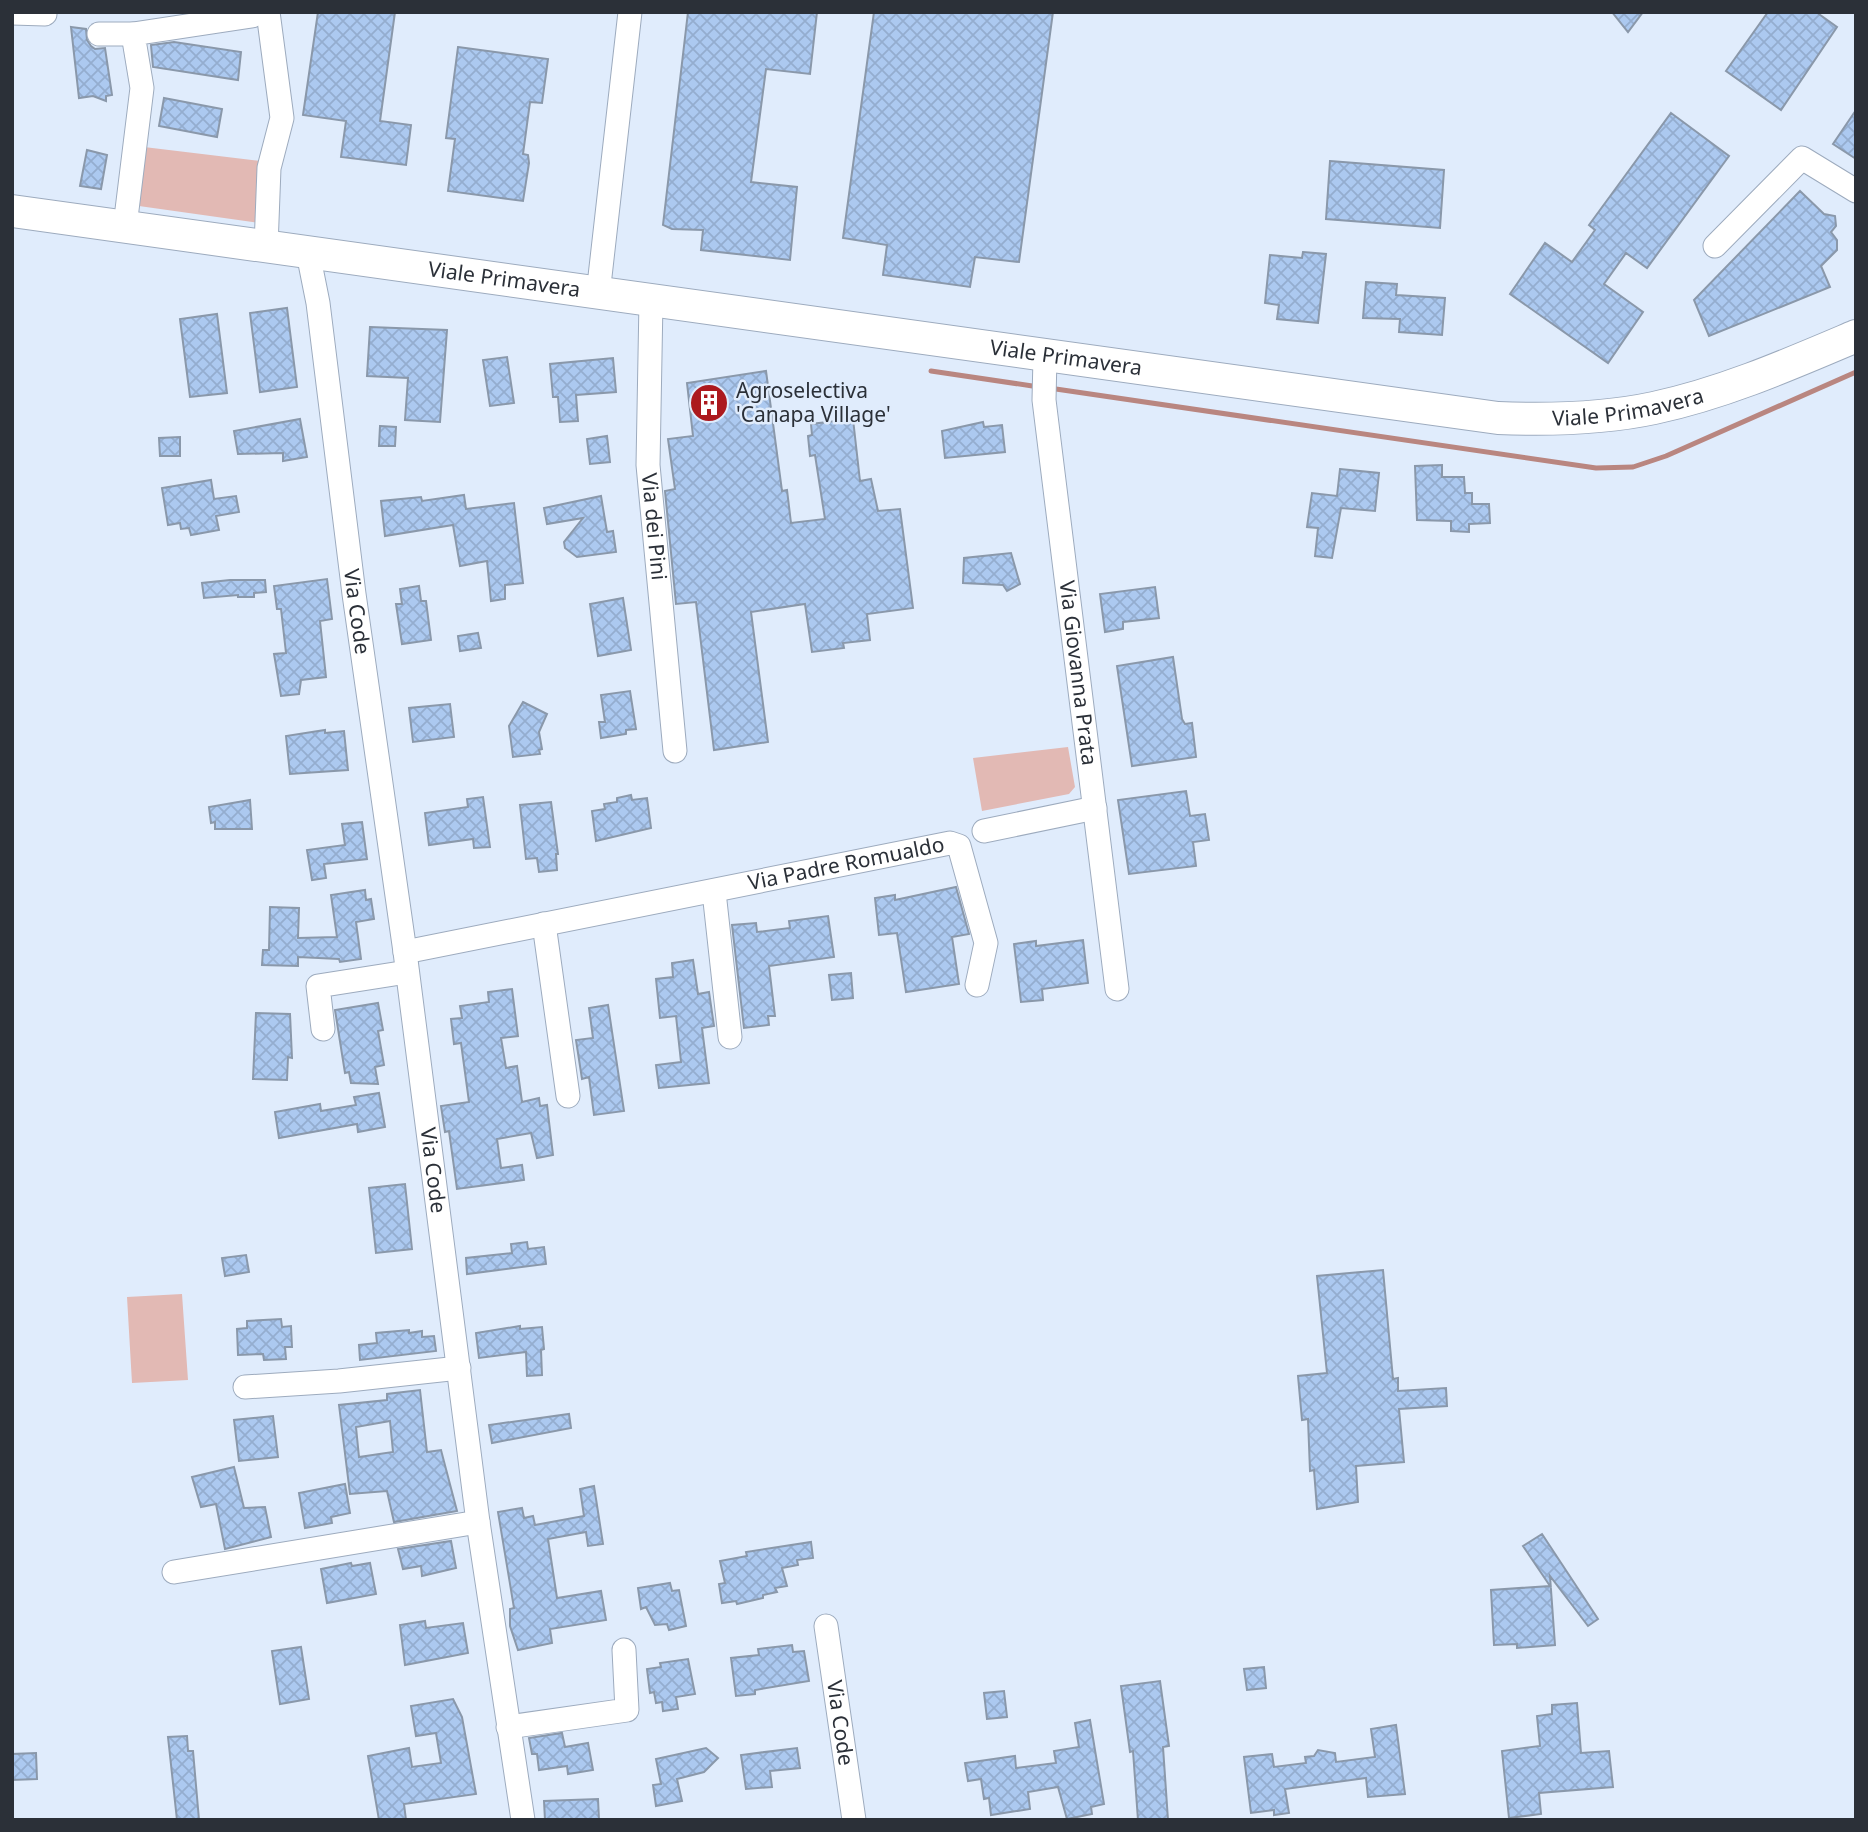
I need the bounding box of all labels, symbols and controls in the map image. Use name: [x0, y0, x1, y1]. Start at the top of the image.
street label: Viale Primavera: [426, 254, 582, 303]
street label: Viale Primavera: [988, 332, 1144, 381]
place label: Agroselectiva 'Canapa Village': [736, 376, 891, 428]
street label: Viale Primavera: [1552, 381, 1707, 432]
building icon: Agroselectiva 'Canapa Village': [688, 382, 730, 424]
street label: Via dei Pini: [636, 472, 674, 581]
street label: Via Code: [338, 567, 377, 656]
street label: Via Giovanna Prata: [1053, 579, 1104, 767]
street label: Via Padre Romualdo: [745, 829, 947, 896]
street label: Via Code: [415, 1126, 453, 1215]
street label: Via Code: [821, 1678, 861, 1767]

